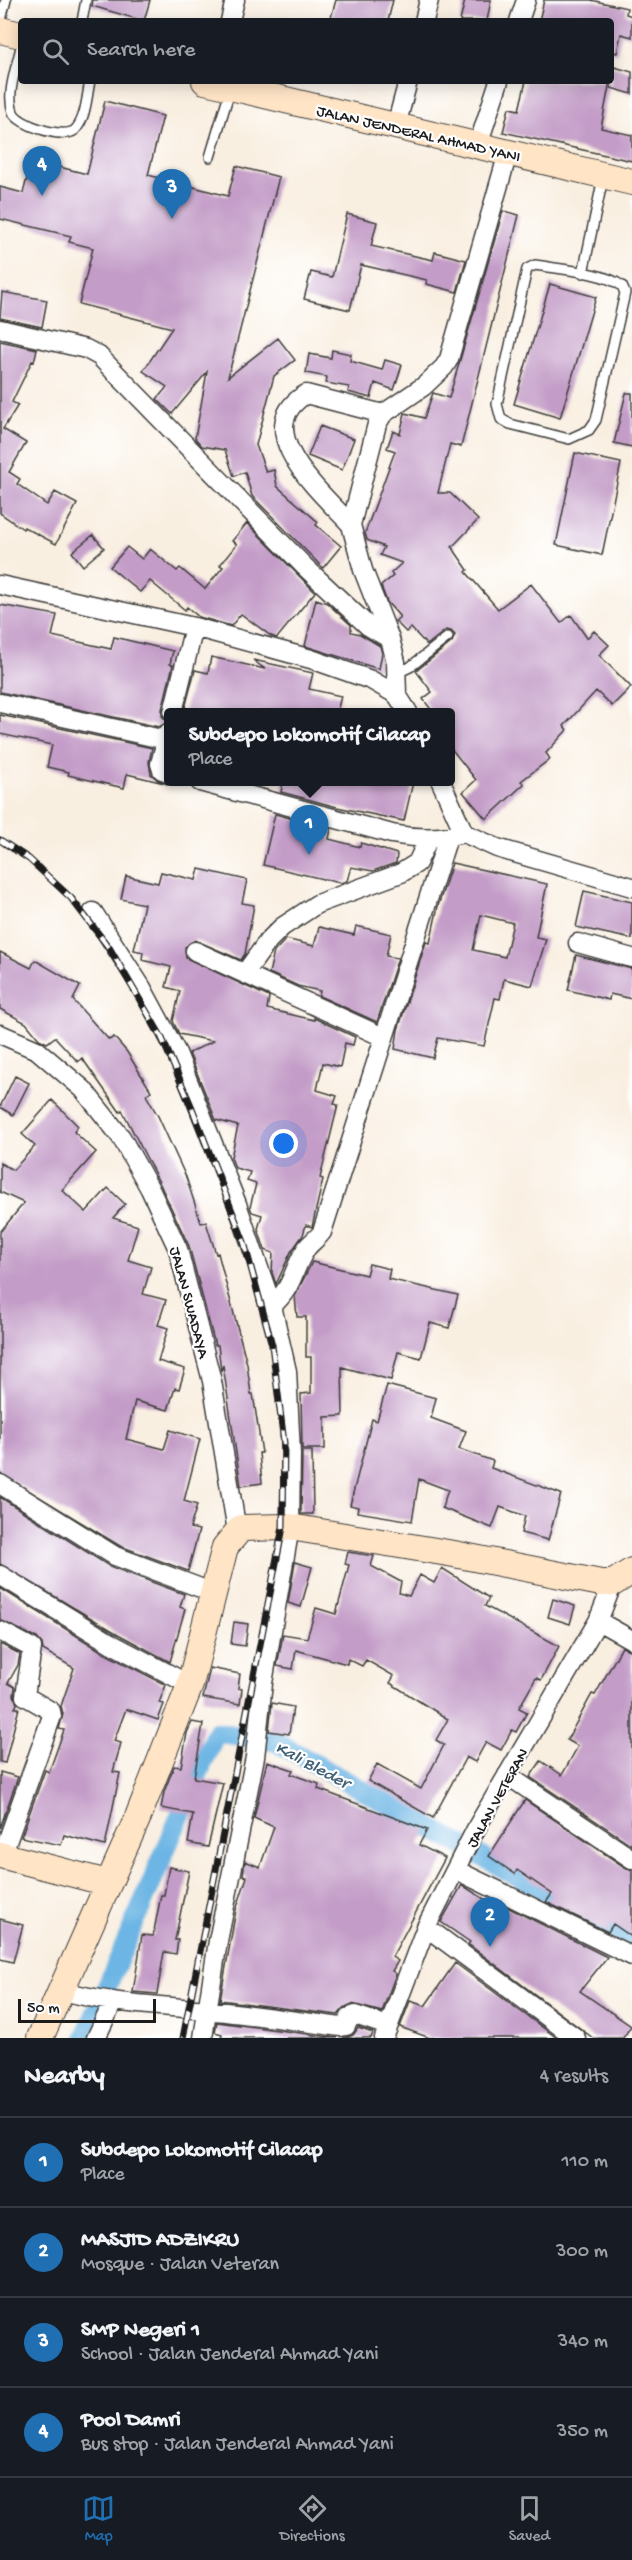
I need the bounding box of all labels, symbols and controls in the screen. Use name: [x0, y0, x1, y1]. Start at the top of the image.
search box: [18, 18, 614, 84]
icon: search: [39, 35, 72, 68]
text: Search here: [87, 38, 195, 64]
street label: JALAN JENDERAL AHMAD YANI: [314, 103, 522, 168]
pin: 4: [22, 146, 62, 196]
pin: 3: [152, 170, 192, 219]
popup: [164, 708, 455, 786]
text: Subdepo Lokomotif Cilacap: [189, 723, 430, 749]
text: Place: [189, 749, 232, 772]
pin: 1: [290, 806, 328, 855]
your location: [269, 1129, 298, 1158]
street label: JALAN SWADAYA: [164, 1245, 212, 1362]
water label: Kali Bleder: [271, 1738, 356, 1796]
street label: JALAN VETERAN: [464, 1746, 534, 1852]
pin: 2: [470, 1898, 510, 1947]
scale bar: [18, 1996, 156, 2024]
text: 50 m: [27, 2000, 60, 2019]
text: Nearby: [24, 2062, 105, 2093]
text: 4 results: [540, 2066, 608, 2089]
text: Subdepo Lokomotif Cilacap: [81, 2138, 323, 2164]
text: 1: [39, 2151, 48, 2174]
text: 110 m: [562, 2151, 608, 2174]
text: Place: [81, 2164, 125, 2187]
text: MASJID ADZIKRU: [81, 2228, 239, 2254]
text: 2: [39, 2241, 48, 2264]
text: 300 m: [556, 2241, 608, 2264]
text: Mosque · Jalan Veteran: [81, 2254, 279, 2277]
text: SMP Negeri 1: [81, 2318, 200, 2344]
text: 3: [38, 2331, 49, 2354]
text: 340 m: [558, 2331, 608, 2354]
text: School · Jalan Jenderal Ahmad Yani: [81, 2344, 378, 2367]
text: Pool Damri: [81, 2408, 181, 2434]
text: 4: [39, 2421, 48, 2444]
text: 350 m: [557, 2421, 608, 2444]
text: Bus stop · Jalan Jenderal Ahmad Yani: [81, 2434, 394, 2457]
tab: Map: [82, 2492, 115, 2547]
tab: Directions: [279, 2492, 345, 2547]
tab: Saved: [509, 2492, 550, 2547]

